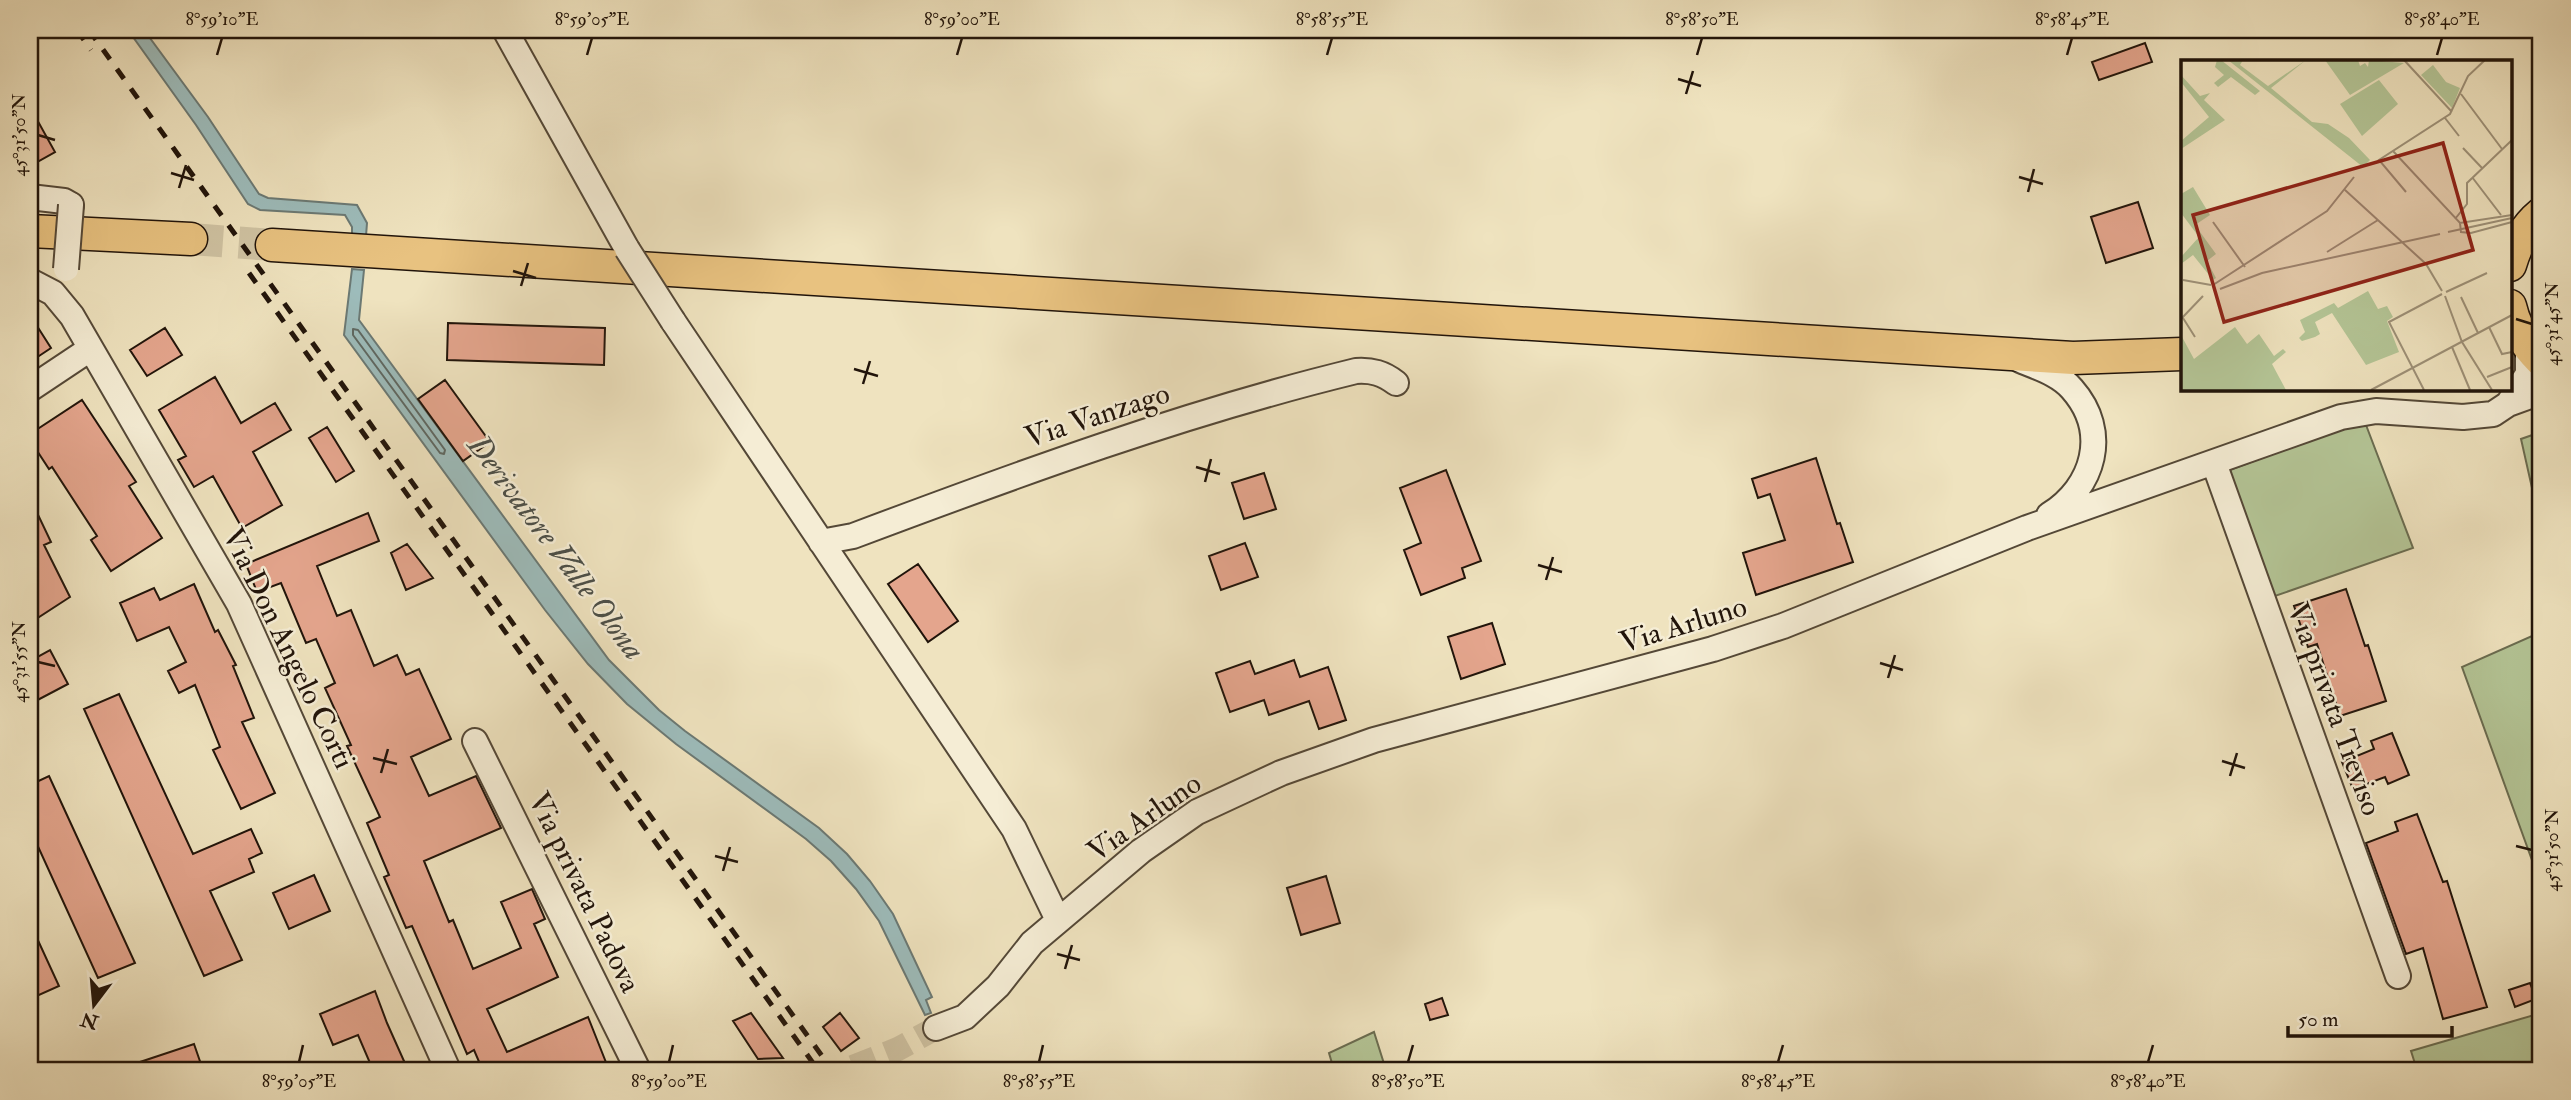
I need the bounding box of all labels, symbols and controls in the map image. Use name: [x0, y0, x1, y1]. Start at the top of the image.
text: 8°59'10"E: [186, 8, 258, 31]
text: 8°59'05"E: [555, 8, 629, 31]
text: 8°59'00"E: [924, 8, 1000, 31]
text: 8°58'55"E: [1296, 8, 1368, 31]
text: 8°58'50"E: [1665, 8, 1739, 31]
text: 8°58'45"E: [2035, 8, 2109, 31]
text: 8°58'40"E: [2404, 8, 2480, 31]
inset map: [2181, 60, 2512, 390]
text: 45°31'50"N: [8, 94, 31, 176]
text: 45°31'45"N: [2541, 282, 2564, 366]
street label: Via Vanzago: [1020, 375, 1174, 456]
water label: Derivatore Valle Olona: [458, 426, 654, 668]
street label: Via Don Angelo Corti: [214, 522, 363, 775]
street label: Via Arluno: [1615, 588, 1751, 661]
street label: Via privata Treviso: [2279, 598, 2390, 821]
text: 45°31'55"N: [8, 621, 31, 703]
street label: Via Arluno: [1080, 765, 1208, 870]
street label: Via privata Padova: [520, 786, 649, 999]
text: 45°31'50"N: [2541, 809, 2564, 891]
north arrow: [60, 970, 130, 1040]
scale bar: [2288, 995, 2452, 1039]
text: N: [77, 1006, 102, 1035]
text: 50 m: [2298, 1006, 2339, 1033]
text: 8°59'05"E: [262, 1070, 336, 1093]
text: 8°59'00"E: [631, 1070, 707, 1093]
text: 8°58'55"E: [1003, 1070, 1075, 1093]
text: 8°58'50"E: [1371, 1070, 1445, 1093]
text: 8°58'45"E: [1741, 1070, 1815, 1093]
text: 8°58'40"E: [2110, 1070, 2186, 1093]

